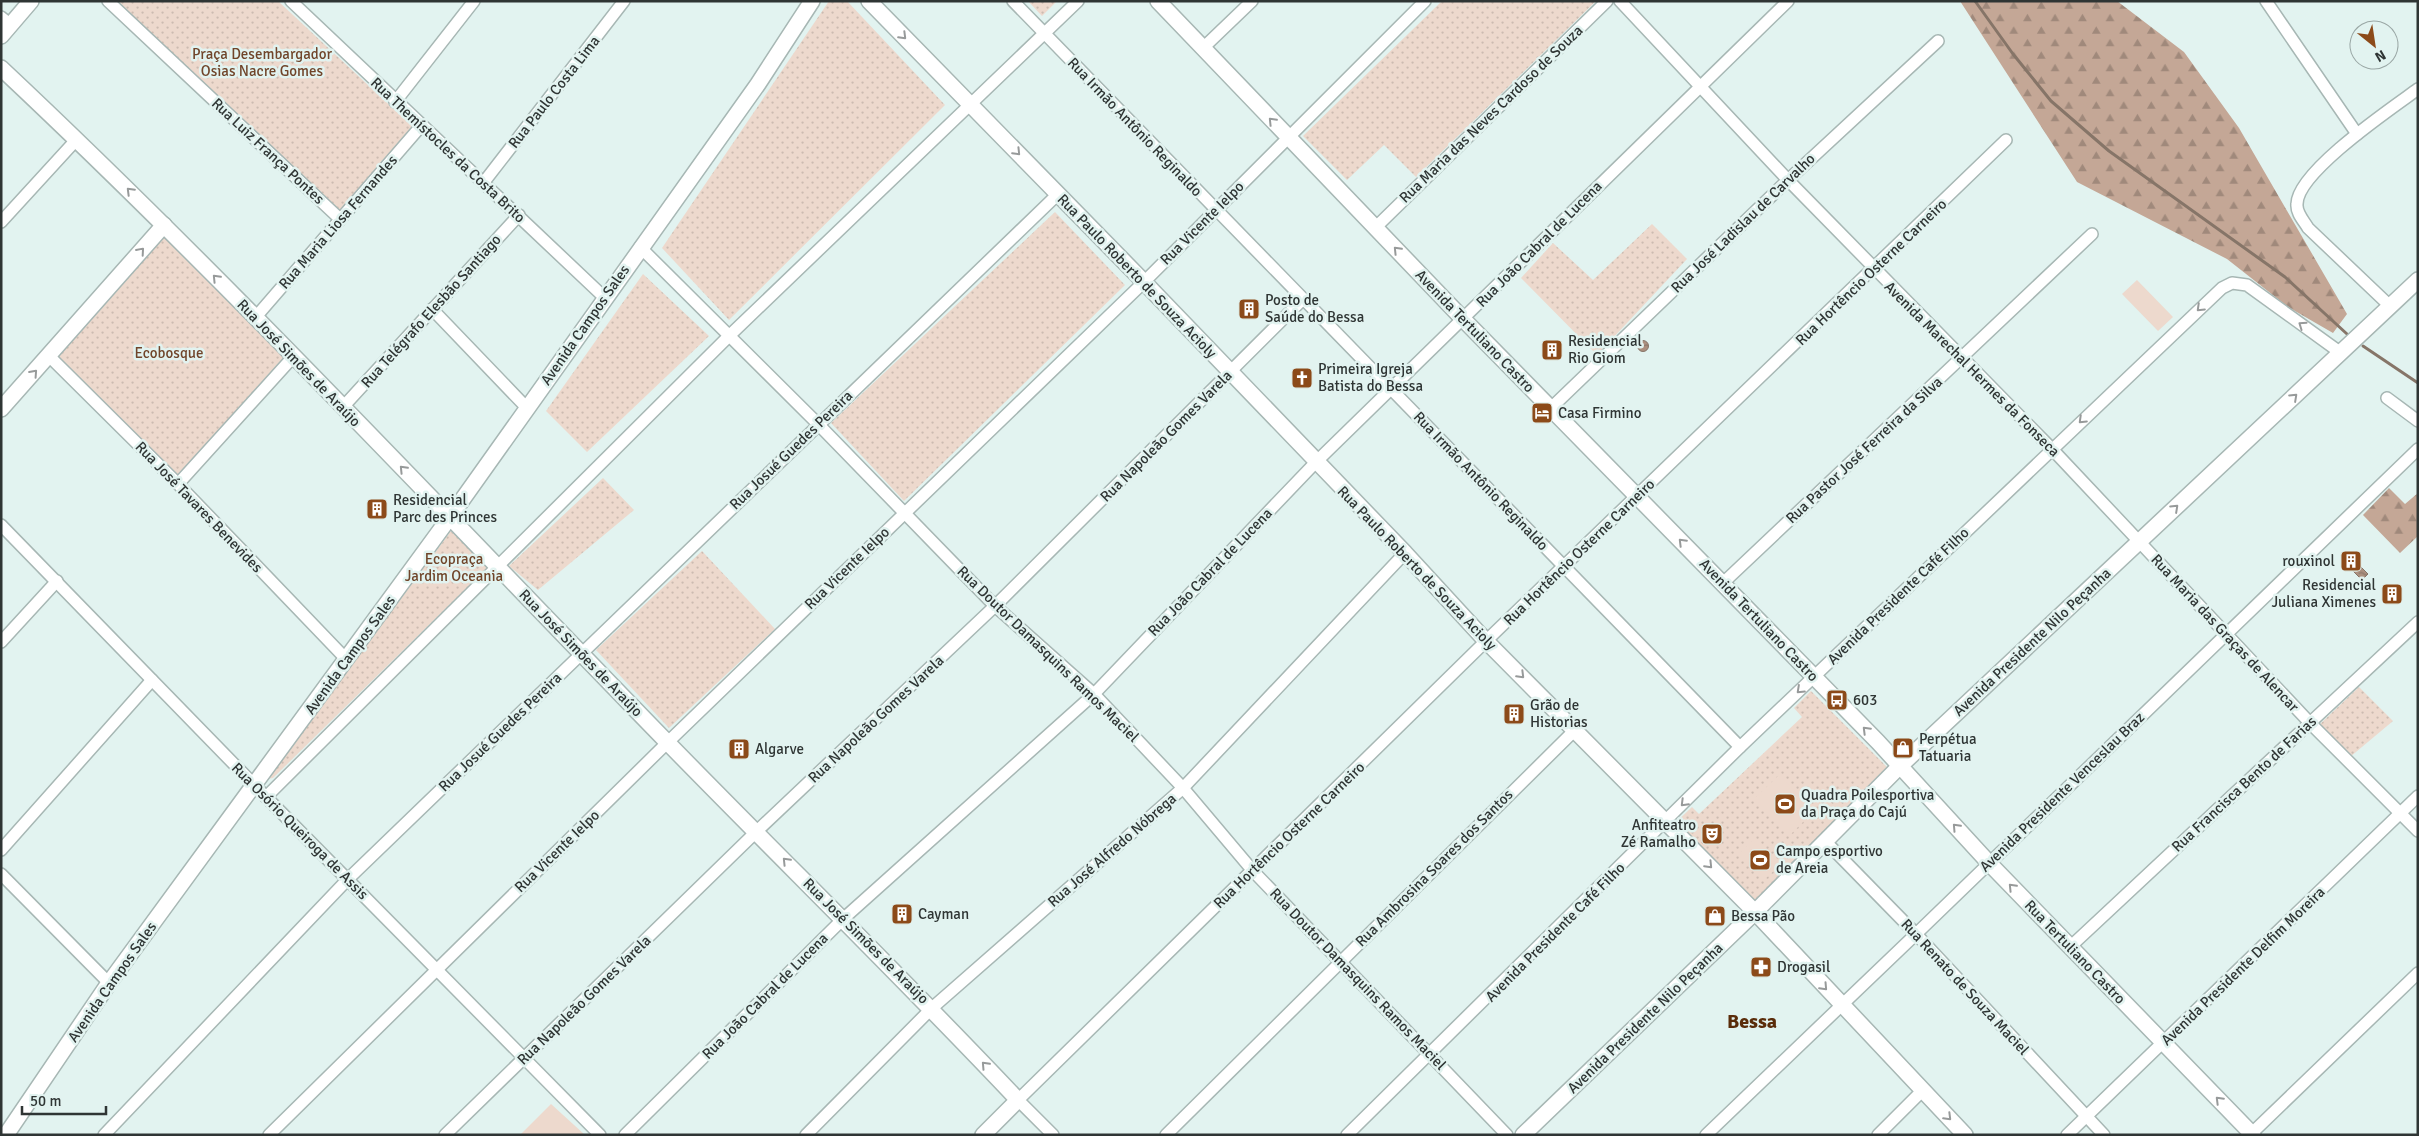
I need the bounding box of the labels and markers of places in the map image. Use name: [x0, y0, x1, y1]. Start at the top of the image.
place label: Posto de Saúde do Bessa: [1265, 291, 1364, 326]
building icon: Posto de Saúde do Bessa: [1237, 297, 1261, 321]
place label: Residencial Rio Giom: [1568, 332, 1642, 367]
building icon: Residencial Rio Giom: [1540, 338, 1564, 362]
place label: Primeira Igreja Batista do Bessa: [1318, 360, 1423, 395]
church icon: Primeira Igreja Batista do Bessa: [1290, 366, 1314, 390]
hotel icon: Casa Firmino: [1530, 401, 1554, 425]
place label: Casa Firmino: [1558, 404, 1642, 422]
place label: Residencial Parc des Princes: [393, 491, 498, 526]
building icon: Residencial Parc des Princes: [365, 497, 389, 521]
building icon: rouxinol: [2339, 549, 2363, 573]
place label: rouxinol: [2282, 552, 2335, 570]
place label: Residencial Juliana Ximenes: [2271, 576, 2376, 611]
building icon: Residencial Juliana Ximenes: [2380, 582, 2404, 606]
bus stop icon: 603: [1825, 688, 1849, 712]
place label: 603: [1853, 691, 1877, 709]
place label: Grão de Historias: [1530, 696, 1588, 731]
building icon: Grão de Historias: [1502, 702, 1526, 726]
place label: Perpétua Tatuaria: [1919, 730, 1977, 765]
shop icon: Perpétua Tatuaria: [1891, 736, 1915, 760]
building icon: Algarve: [727, 737, 751, 761]
place label: Algarve: [755, 740, 804, 758]
place label: Quadra Poilesportiva da Praça do Cajú: [1801, 786, 1934, 821]
sports icon: Quadra Poilesportiva da Praça do Cajú: [1773, 792, 1797, 816]
place label: Anfiteatro Zé Ramalho: [1621, 816, 1696, 851]
theatre icon: Anfiteatro Zé Ramalho: [1700, 822, 1724, 846]
place label: Campo esportivo de Areia: [1776, 842, 1883, 877]
sports icon: Campo esportivo de Areia: [1748, 848, 1772, 872]
building icon: Cayman: [890, 902, 914, 926]
shop icon: Bessa Pão: [1703, 904, 1727, 928]
place label: Cayman: [918, 905, 969, 923]
place label: Bessa Pão: [1731, 907, 1795, 925]
pharmacy icon: Drogasil: [1749, 955, 1773, 979]
place label: Drogasil: [1777, 958, 1830, 976]

